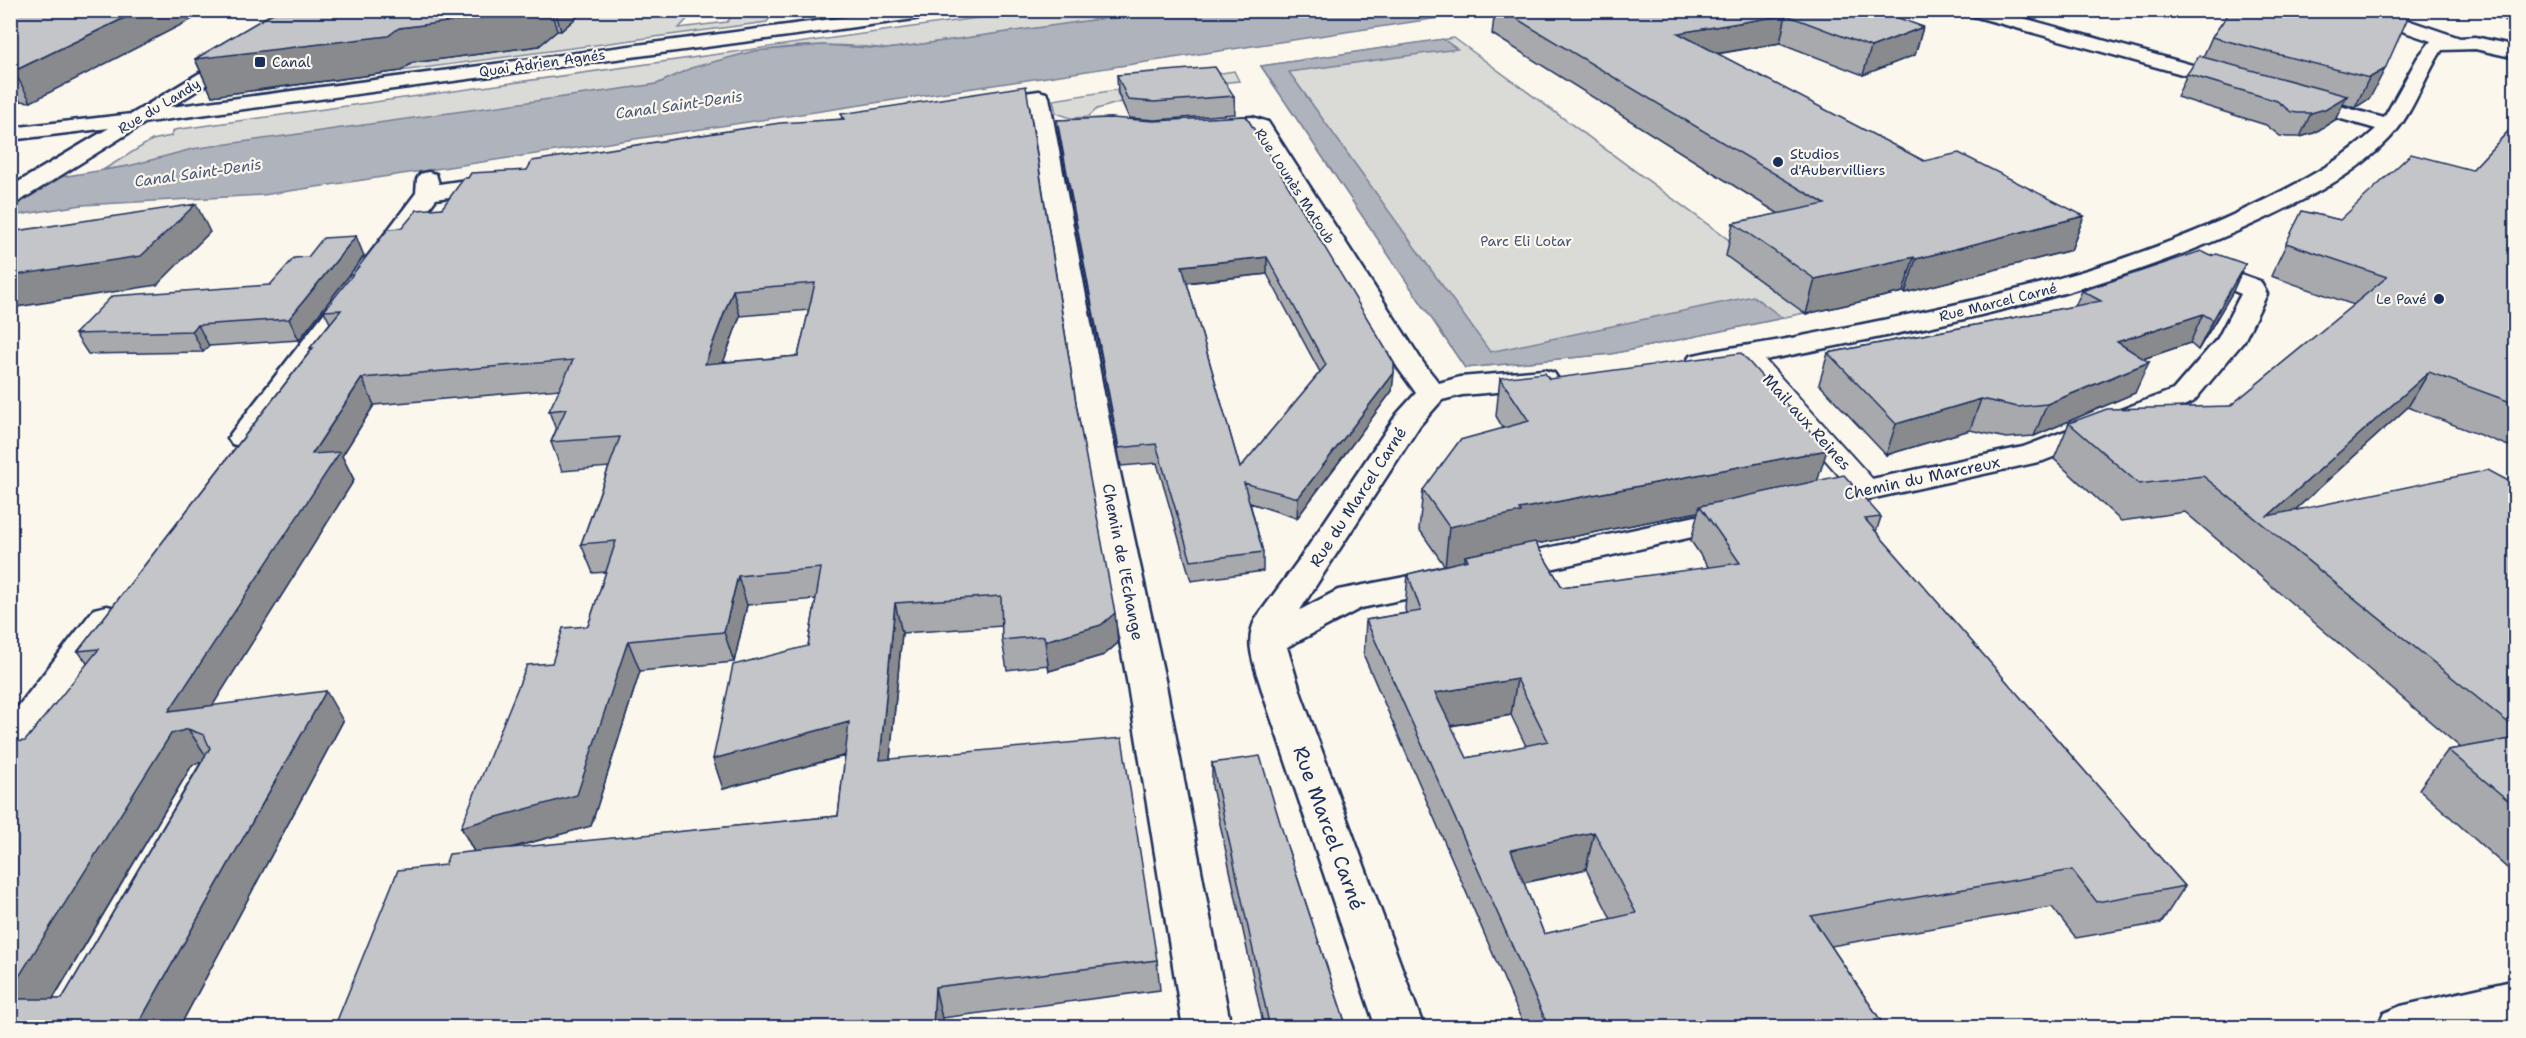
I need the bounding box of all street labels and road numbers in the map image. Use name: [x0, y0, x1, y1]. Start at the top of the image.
street label: Quai Adrien Agnés: [478, 45, 606, 81]
street label: Rue du Landy: [114, 74, 204, 138]
street label: Rue Lounès Matoub: [1251, 125, 1339, 247]
street label: Rue Marcel Carné: [1937, 279, 2059, 325]
street label: Mail aux Reines: [1758, 369, 1856, 475]
street label: Rue du Marcel Carné: [1305, 423, 1411, 571]
street label: Chemin du Marcreux: [1842, 451, 2002, 505]
street label: Chemin de l'Echange: [1097, 482, 1149, 642]
street label: Rue Marcel Carné: [1287, 742, 1371, 914]

